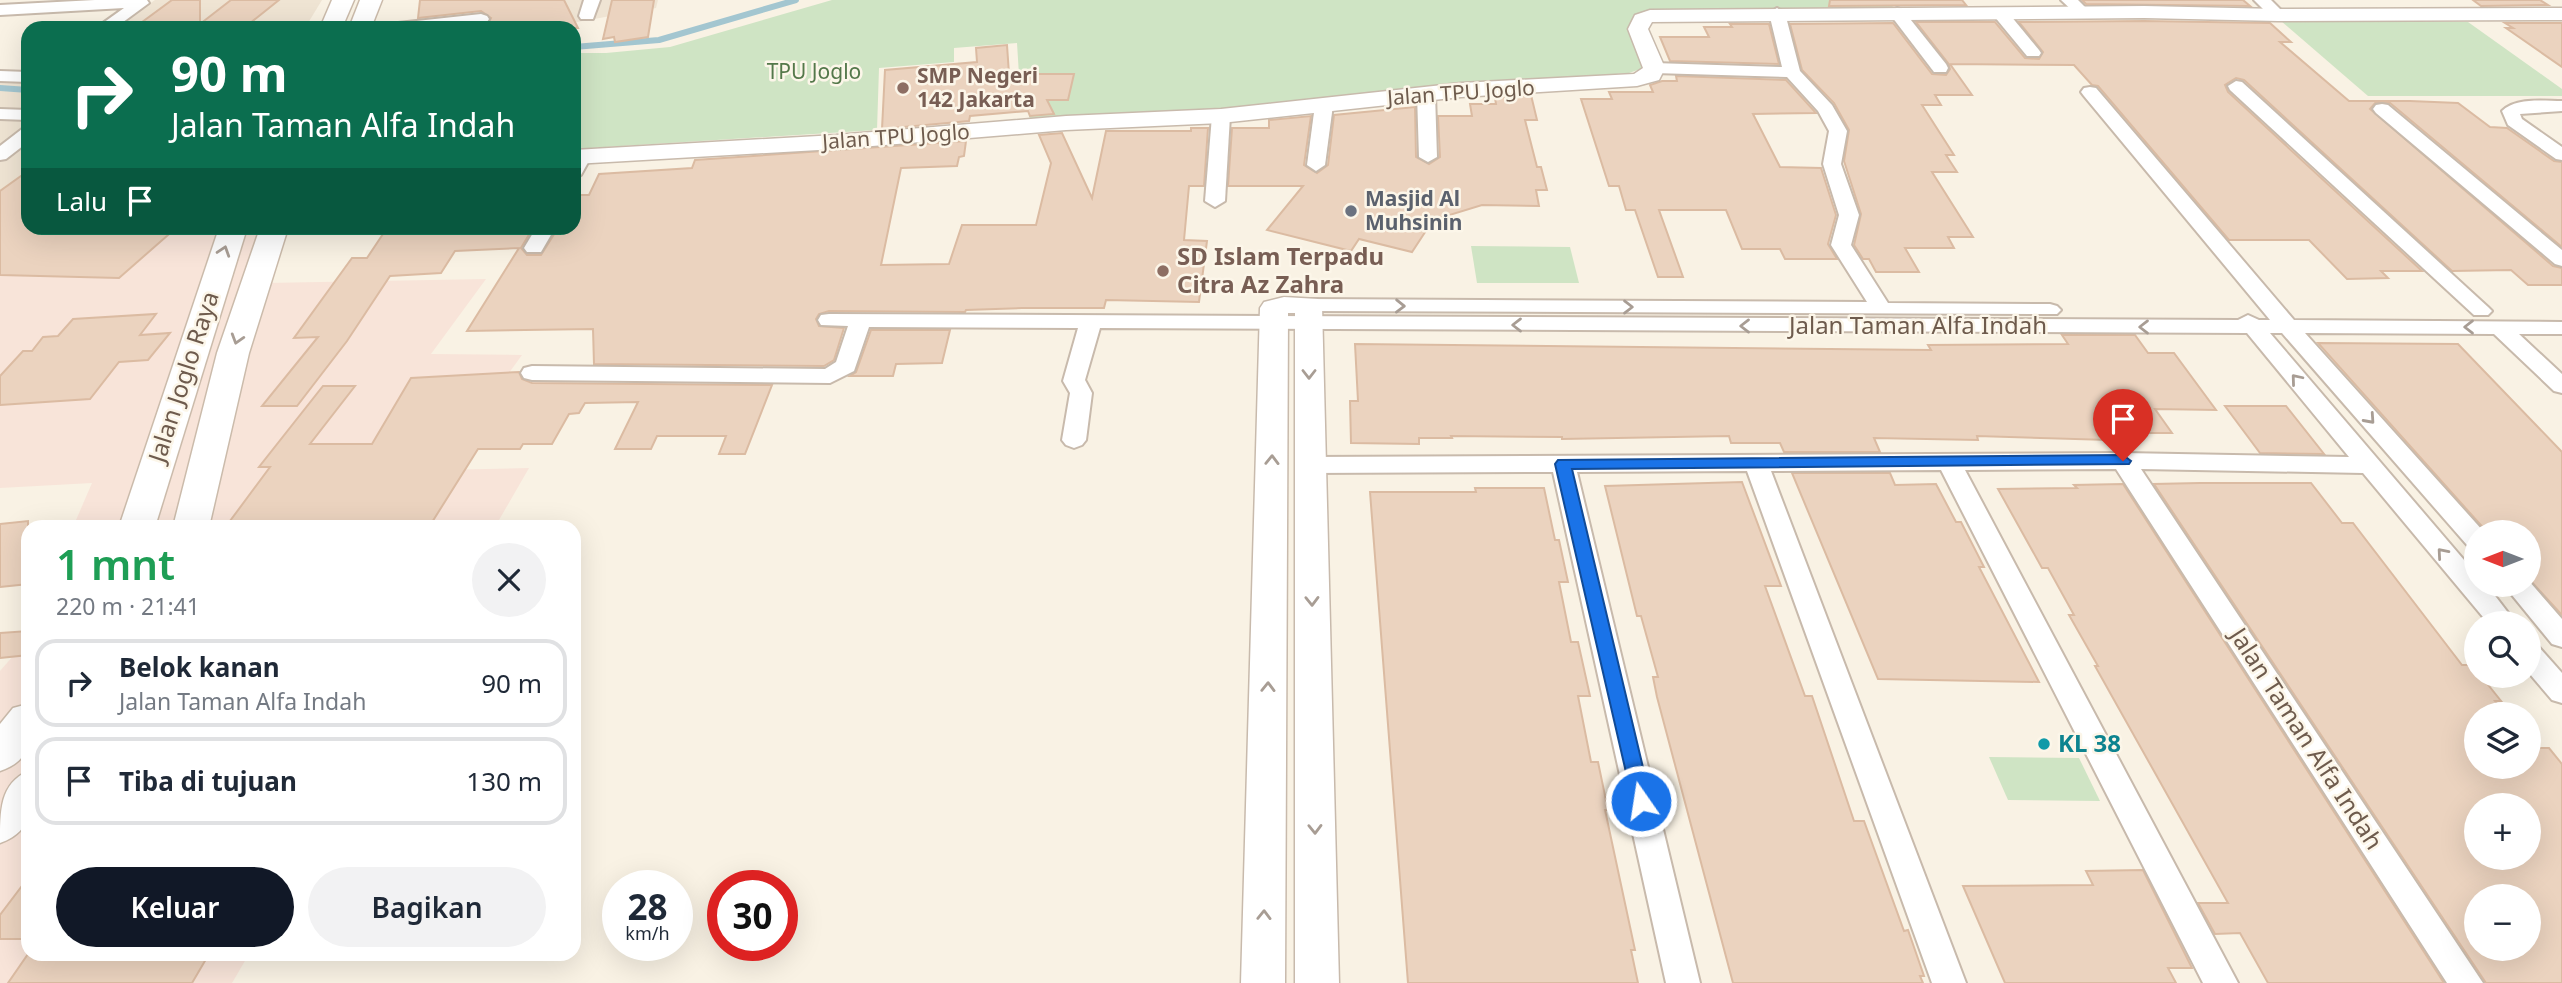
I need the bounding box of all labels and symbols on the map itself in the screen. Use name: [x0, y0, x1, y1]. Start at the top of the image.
park label: TPU Joglo: [767, 57, 861, 85]
place label: SMP Negeri 142 Jakarta: [917, 61, 1038, 113]
street label: Jalan TPU Joglo: [1384, 73, 1536, 111]
marker: SMP Negeri 142 Jakarta: [895, 80, 911, 96]
street label: Jalan TPU Joglo: [819, 117, 971, 155]
place label: Masjid Al Muhsinin: [1365, 184, 1463, 236]
marker: Masjid Al Muhsinin: [1343, 203, 1359, 219]
place label: SD Islam Terpadu Citra Az Zahra: [1177, 239, 1384, 300]
one-way arrow: [216, 246, 230, 258]
marker: SD Islam Terpadu Citra Az Zahra: [1155, 263, 1171, 279]
street label: Jalan Joglo Raya: [139, 287, 226, 468]
one-way arrow: [1396, 298, 1406, 314]
one-way arrow: [1623, 299, 1634, 315]
street label: Jalan Taman Alfa Indah: [1787, 308, 2047, 341]
one-way arrow: [1512, 317, 1522, 333]
one-way arrow: [1739, 318, 1750, 334]
one-way arrow: [2138, 319, 2149, 335]
one-way arrow: [2464, 319, 2474, 335]
one-way arrow: [231, 332, 245, 344]
one-way arrow: [1301, 369, 1317, 379]
one-way arrow: [2291, 374, 2304, 386]
pin: [2093, 389, 2153, 461]
one-way arrow: [2361, 410, 2374, 423]
one-way arrow: [1264, 454, 1280, 465]
north arrow: [2464, 520, 2541, 597]
one-way arrow: [2438, 548, 2450, 561]
one-way arrow: [1304, 596, 1320, 607]
street label: Jalan Taman Alfa Indah: [2222, 619, 2391, 855]
one-way arrow: [1260, 682, 1276, 692]
place label: KL 38: [2058, 726, 2121, 759]
marker: KL 38: [2036, 736, 2052, 752]
position arrow: [1604, 764, 1678, 838]
one-way arrow: [1307, 824, 1323, 834]
speed limit sign: 30: [707, 870, 798, 961]
one-way arrow: [1257, 909, 1272, 920]

